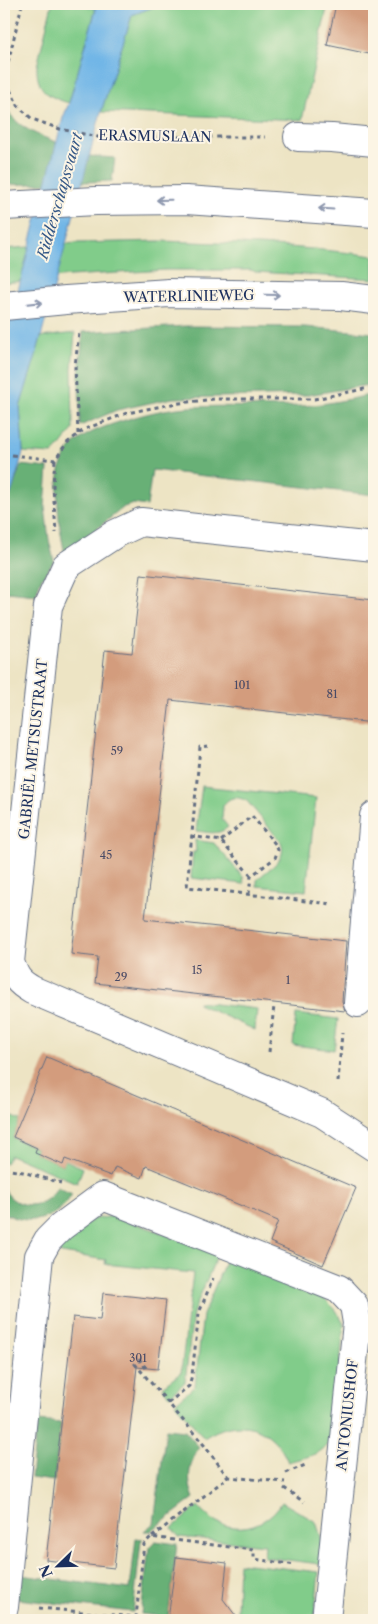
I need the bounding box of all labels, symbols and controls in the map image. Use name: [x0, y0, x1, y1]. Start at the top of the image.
street label: ERASMUSLAAN: [98, 126, 212, 146]
water label: Ridderschapsvaart: [32, 130, 87, 262]
one-way arrow: [156, 195, 172, 205]
one-way arrow: [318, 205, 334, 214]
street label: WATERLINIEWEG: [122, 286, 255, 306]
one-way arrow: [263, 290, 279, 300]
one-way arrow: [26, 298, 42, 308]
street label: GABRIËL METSUSTRAAT: [15, 657, 51, 840]
house number: 101: [234, 678, 250, 692]
house number: 81: [326, 687, 338, 701]
house number: 59: [111, 744, 123, 758]
house number: 45: [100, 848, 112, 862]
house number: 15: [192, 963, 202, 977]
house number: 29: [115, 970, 127, 984]
house number: 1: [286, 973, 291, 987]
house number: 301: [129, 1351, 147, 1365]
street label: ANTONIUSHOF: [332, 1358, 362, 1473]
north arrow: [32, 1542, 82, 1592]
text: N: [35, 1562, 57, 1580]

